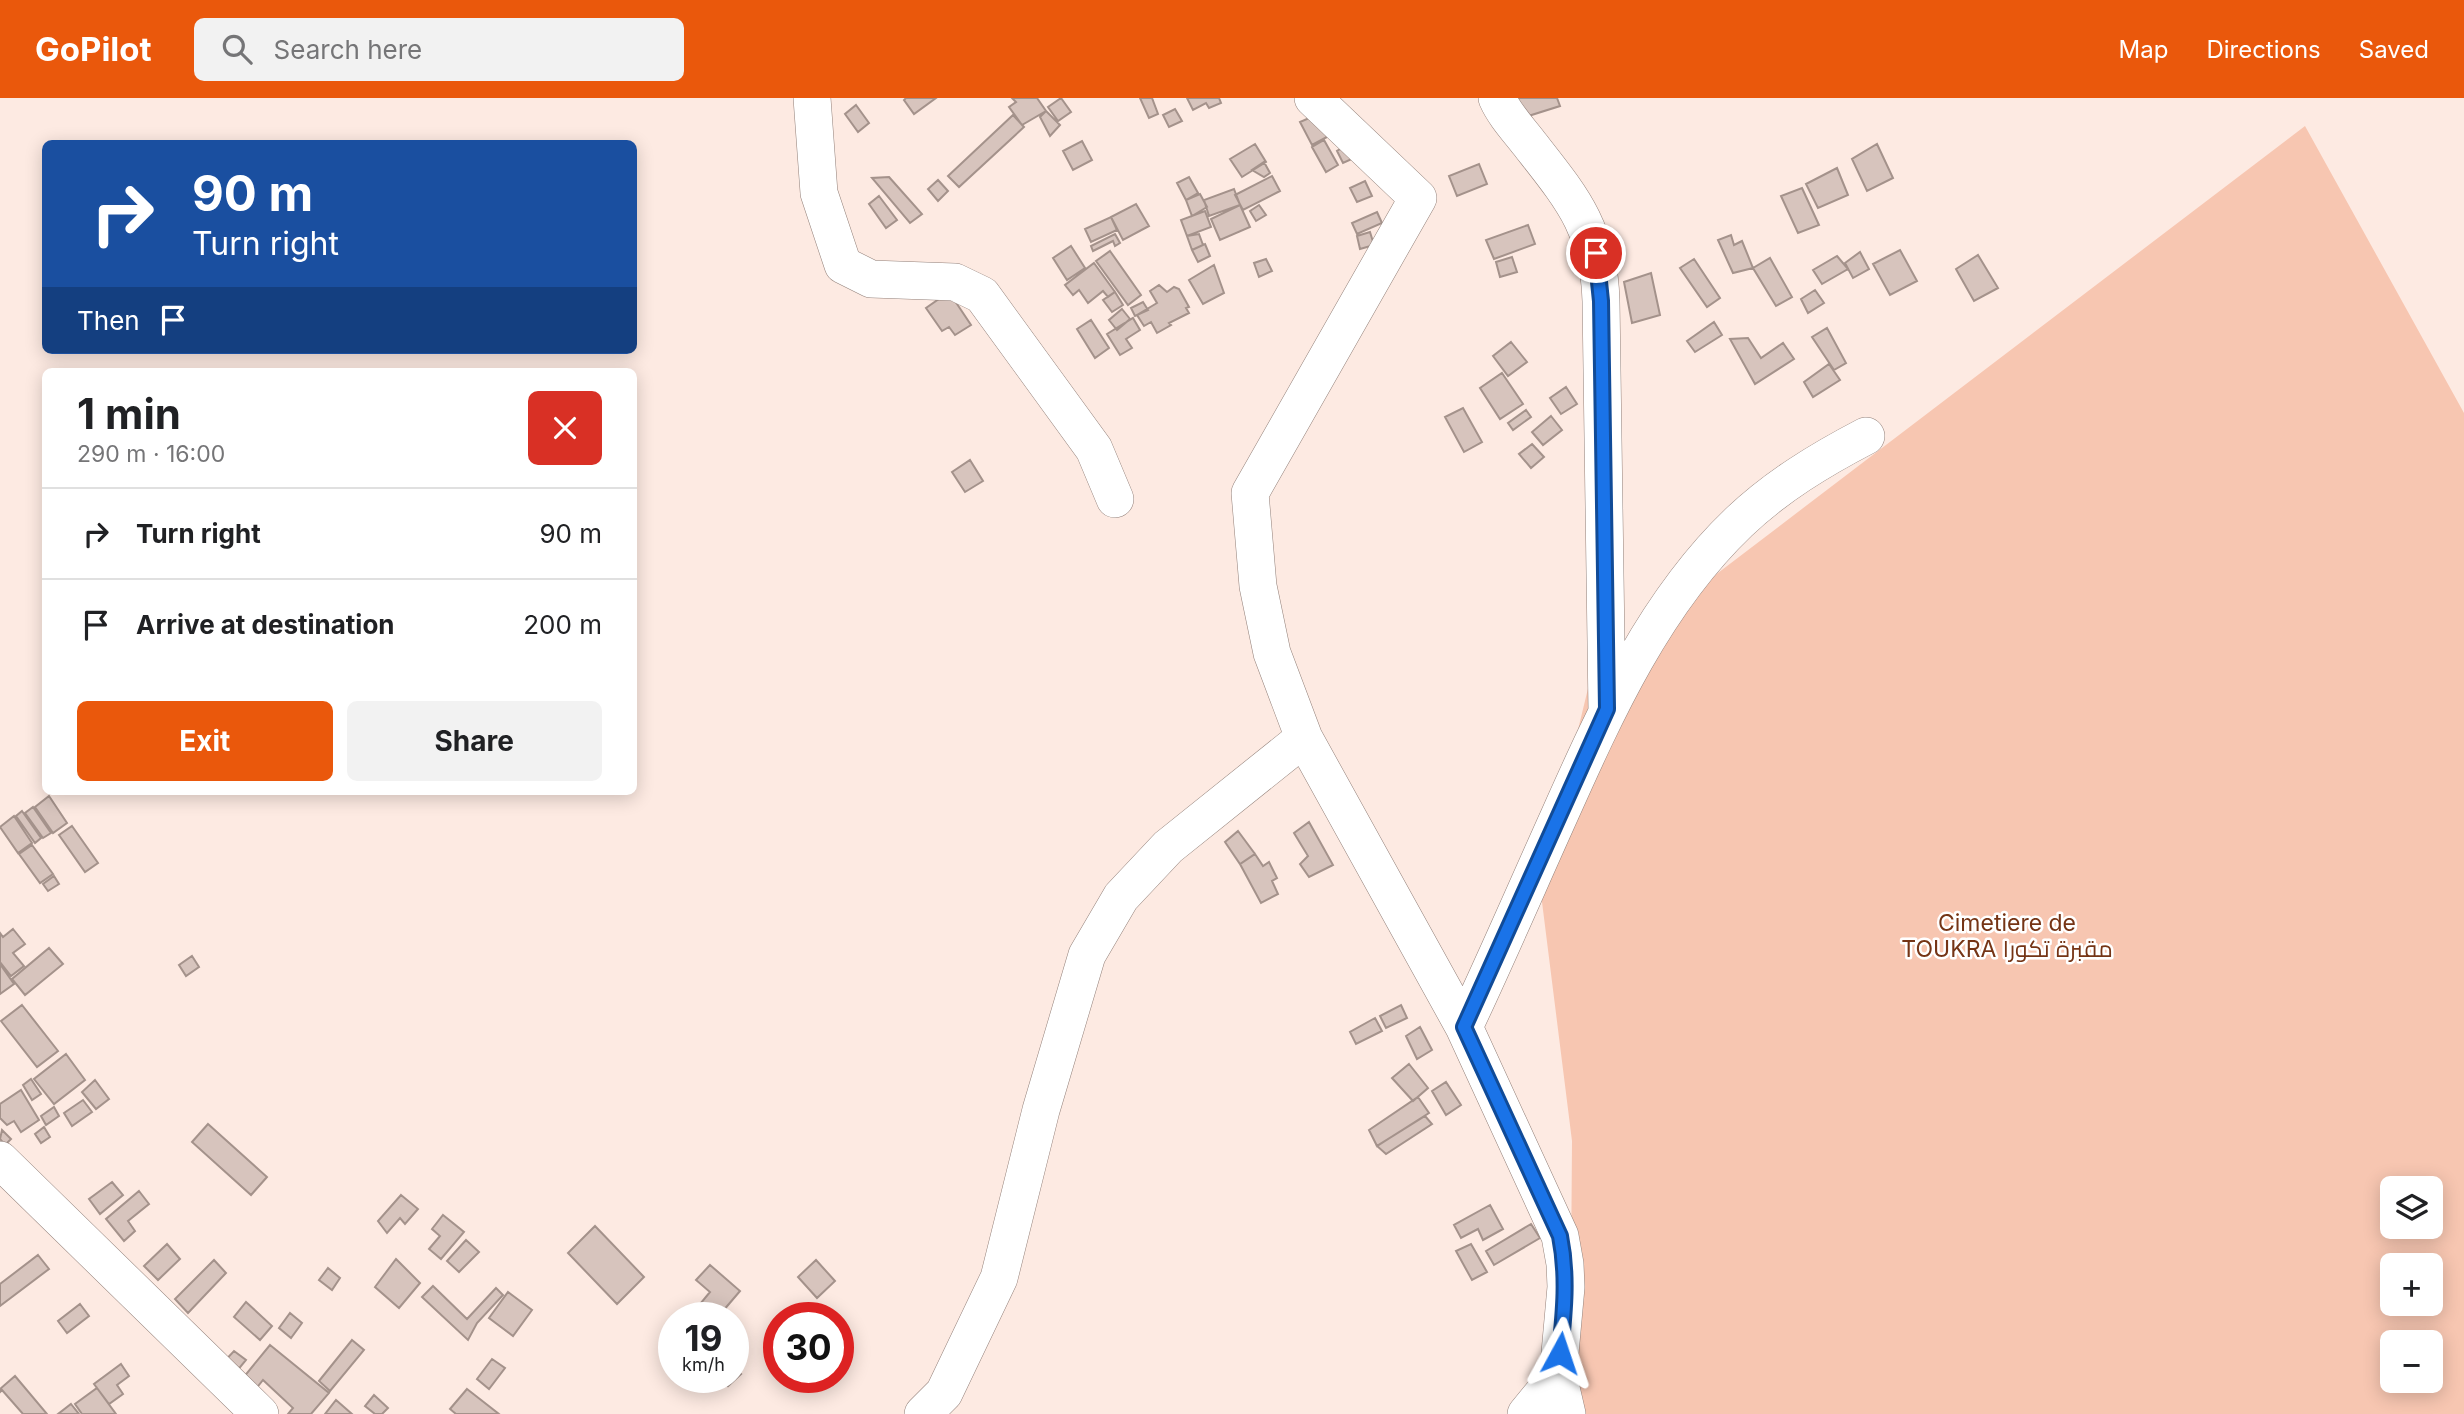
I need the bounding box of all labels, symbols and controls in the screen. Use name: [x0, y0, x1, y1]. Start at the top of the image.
search box: [194, 18, 684, 81]
text: GoPilot: [35, 29, 152, 69]
icon: search: [218, 30, 256, 68]
text: Search here: [274, 34, 422, 65]
text: Map: [2119, 35, 2168, 64]
text: Directions: [2206, 35, 2321, 64]
text: Saved: [2359, 35, 2429, 64]
text: 90 m: [192, 164, 313, 223]
icon: right: [77, 168, 168, 259]
pin: [1566, 223, 1626, 283]
text: Turn right: [192, 224, 339, 263]
icon: arrive: [1577, 234, 1615, 272]
icon: arrive: [154, 301, 192, 339]
text: Then: [77, 305, 140, 336]
text: 1 min: [77, 388, 181, 439]
button: close: [528, 391, 602, 465]
text: 290 m · 16:00: [77, 440, 225, 468]
icon: right: [77, 515, 115, 553]
text: Turn right: [136, 518, 261, 549]
text: 90 m: [539, 518, 602, 549]
icon: arrive: [77, 606, 115, 644]
text: Arrive at destination: [136, 609, 395, 640]
text: 200 m: [523, 609, 602, 640]
button: Exit: [77, 701, 333, 781]
button: Share: [347, 701, 602, 781]
park label: Cimetiere de TOUKRA مقبرة تكورا: [1901, 909, 2113, 963]
map controls: [2380, 1176, 2443, 1393]
button: layers: [2380, 1176, 2443, 1239]
button: +: [2380, 1253, 2443, 1316]
speed limit sign: 30: [763, 1302, 854, 1393]
position arrow: [1523, 1316, 1597, 1390]
text: 19: [685, 1317, 722, 1359]
button: −: [2380, 1330, 2443, 1393]
text: km/h: [682, 1354, 725, 1375]

